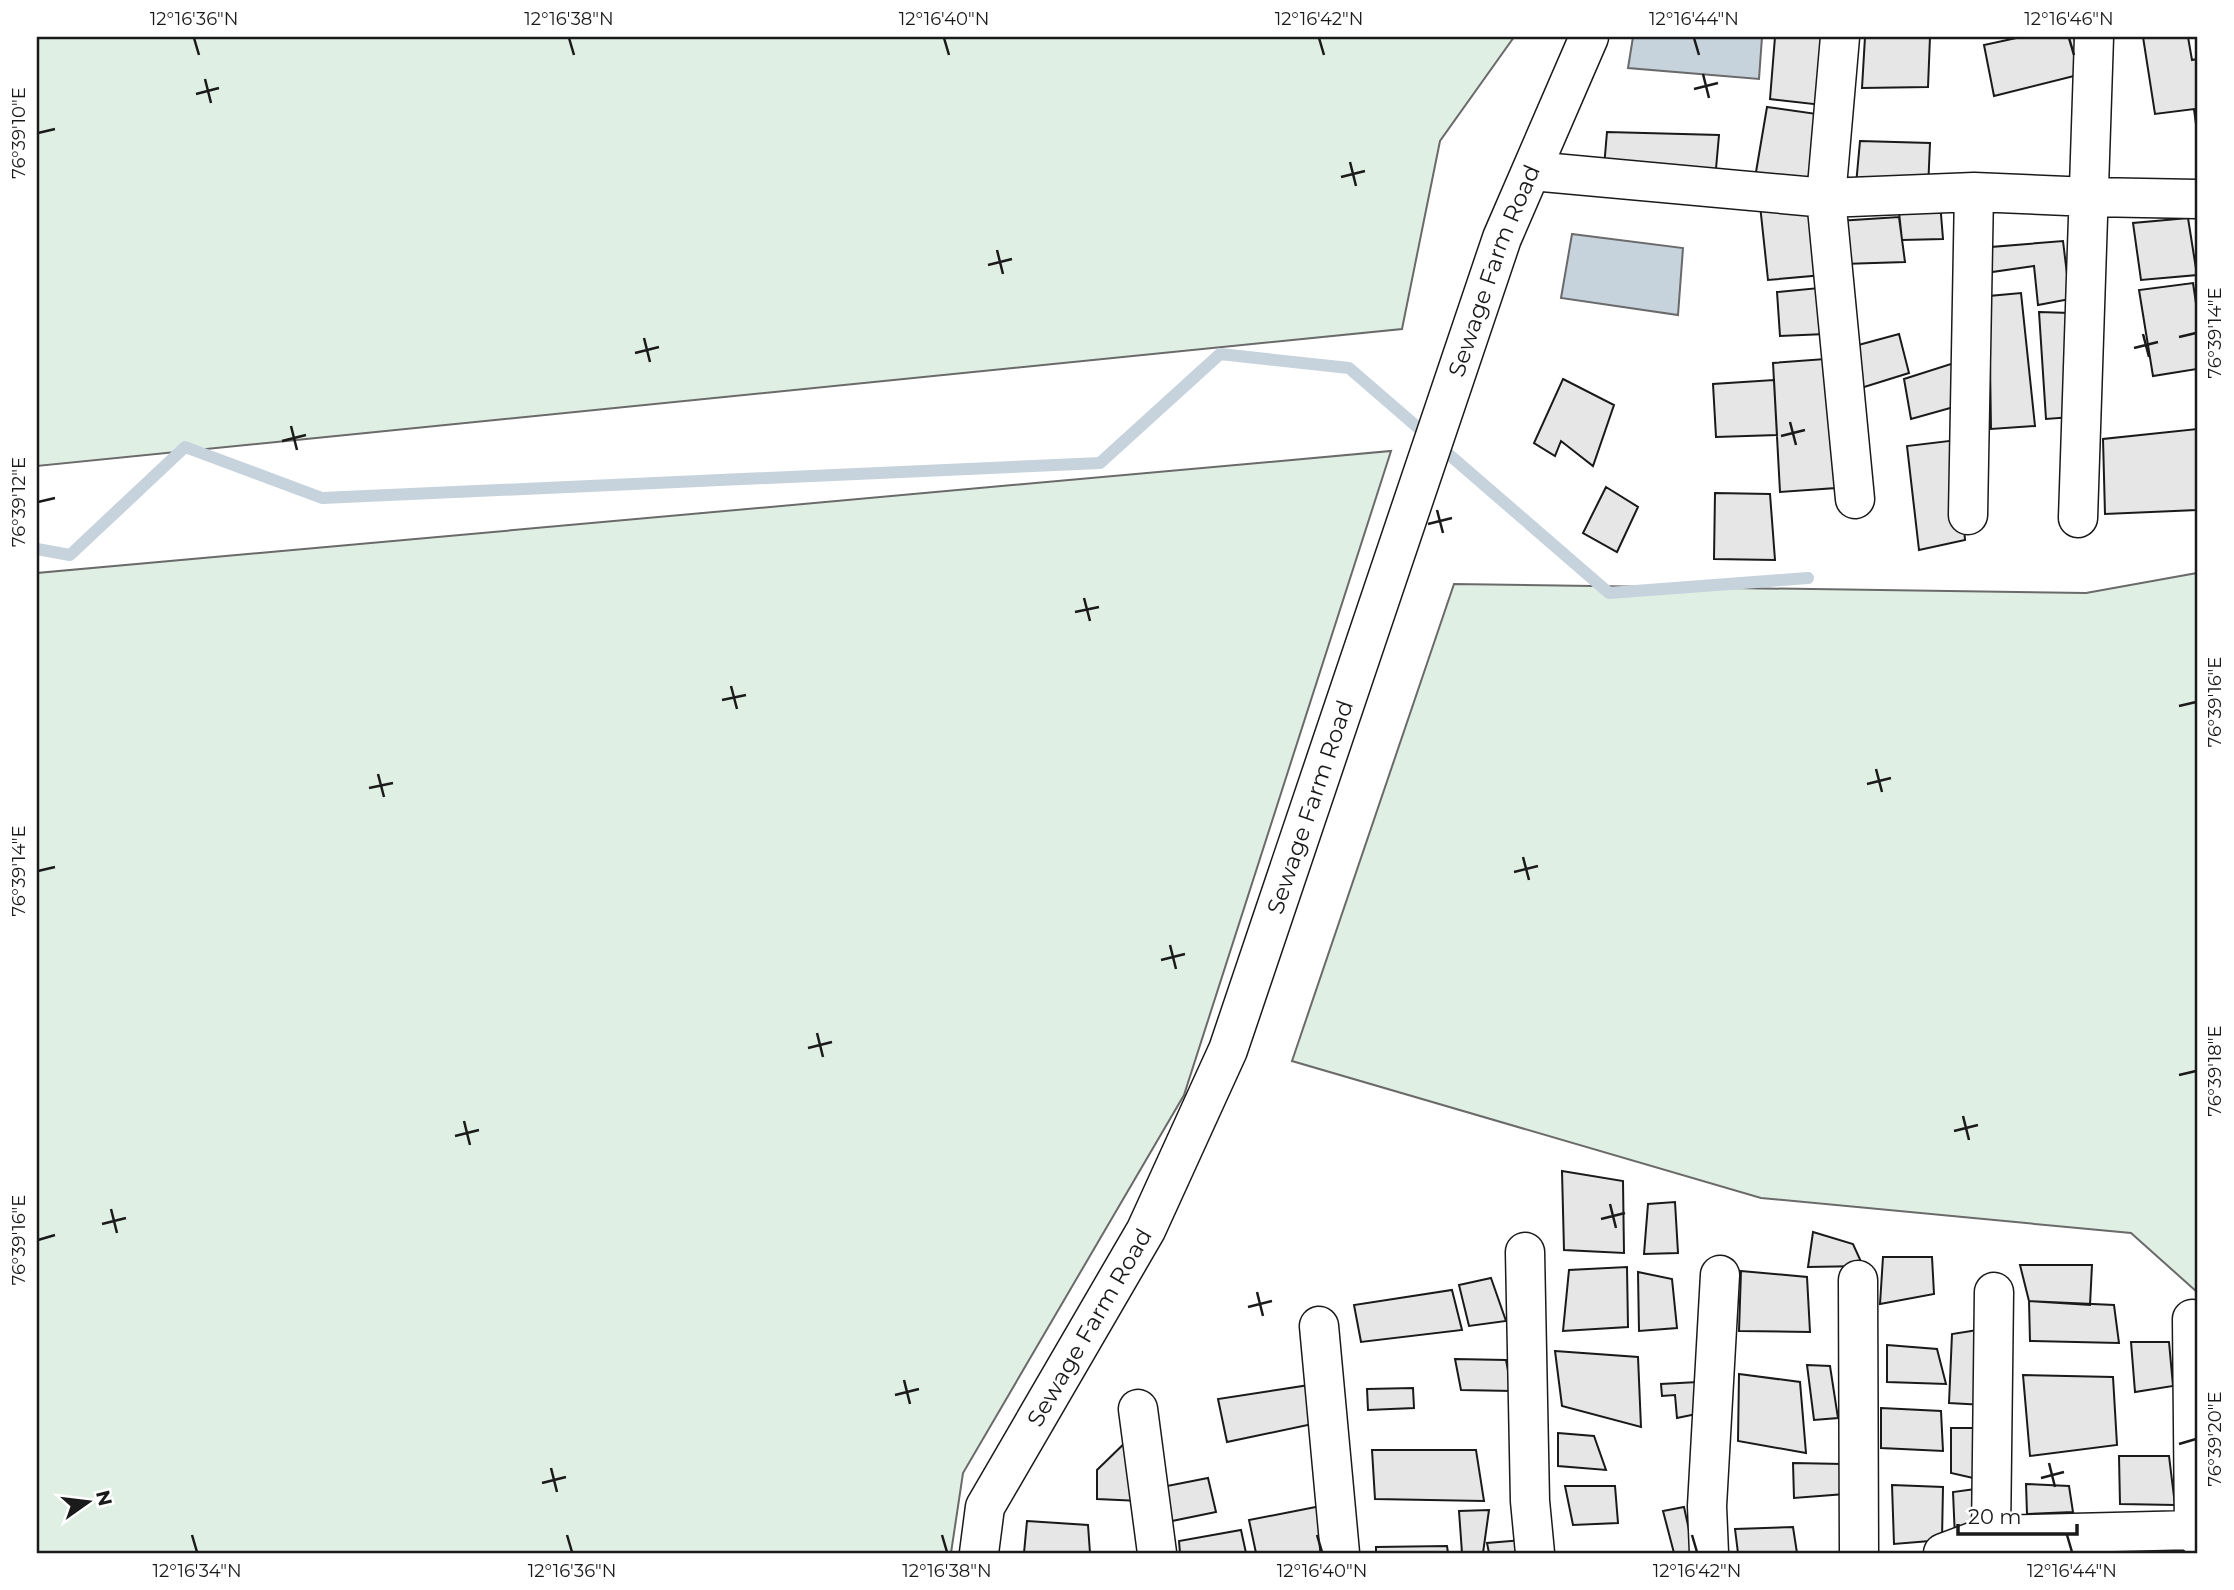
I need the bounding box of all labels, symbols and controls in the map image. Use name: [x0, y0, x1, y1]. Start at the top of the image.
text: 12°16'36"N: [150, 8, 238, 30]
text: 12°16'38"N: [524, 8, 614, 30]
text: 12°16'40"N: [899, 8, 989, 30]
text: 12°16'42"N: [1275, 8, 1363, 30]
text: 12°16'44"N: [1649, 8, 1739, 30]
text: 12°16'46"N: [2024, 8, 2114, 30]
text: 76°39'10"E: [8, 87, 30, 179]
street label: Sewage Farm Road: [1442, 160, 1546, 380]
text: 76°39'14"E: [2204, 287, 2226, 379]
text: 76°39'12"E: [8, 457, 30, 547]
text: 76°39'16"E: [2204, 657, 2226, 747]
street label: Sewage Farm Road: [1261, 696, 1359, 918]
text: 76°39'14"E: [8, 825, 30, 917]
text: 76°39'18"E: [2204, 1025, 2226, 1117]
text: 76°39'16"E: [8, 1195, 30, 1285]
street label: Sewage Farm Road: [1021, 1224, 1158, 1431]
text: 76°39'20"E: [2204, 1392, 2226, 1487]
north arrow: [52, 1468, 122, 1538]
text: N: [91, 1488, 117, 1508]
scale bar: [1958, 1492, 2076, 1536]
text: 20 m: [1968, 1504, 2022, 1529]
text: 12°16'34"N: [152, 1560, 242, 1582]
text: 12°16'36"N: [528, 1560, 616, 1582]
text: 12°16'38"N: [902, 1560, 992, 1582]
text: 12°16'40"N: [1277, 1560, 1367, 1582]
text: 12°16'42"N: [1653, 1560, 1741, 1582]
text: 12°16'44"N: [2027, 1560, 2117, 1582]

